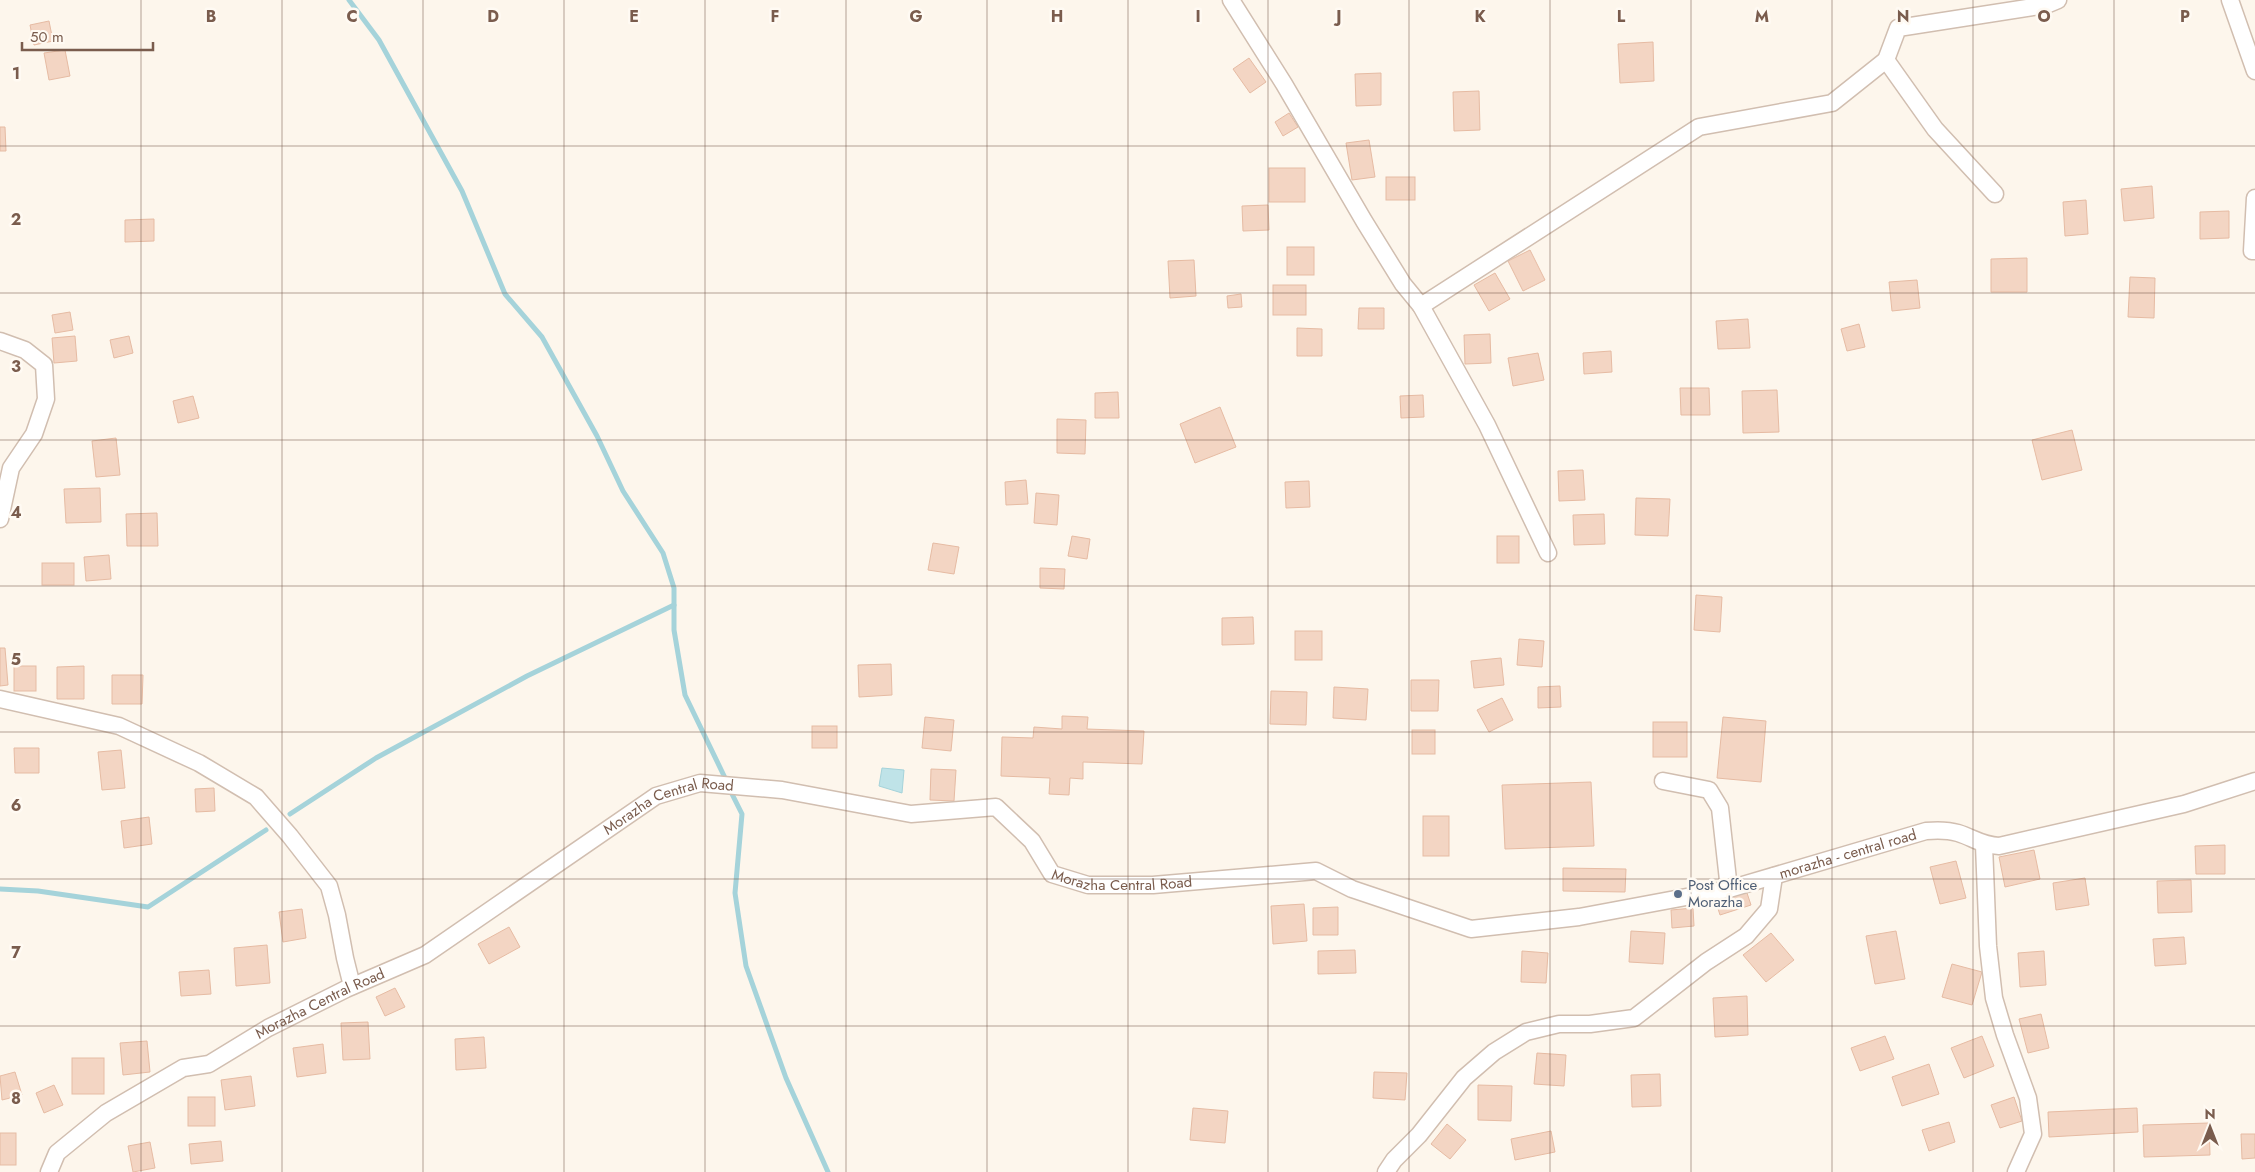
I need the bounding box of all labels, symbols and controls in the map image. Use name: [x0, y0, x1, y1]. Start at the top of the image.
text: B: [206, 5, 216, 28]
text: C: [346, 5, 358, 28]
text: D: [487, 5, 499, 28]
text: E: [629, 5, 639, 28]
text: F: [771, 5, 779, 28]
text: G: [909, 5, 923, 28]
text: H: [1051, 5, 1063, 28]
text: I: [1195, 5, 1201, 28]
text: J: [1333, 5, 1342, 28]
text: K: [1474, 5, 1486, 28]
text: L: [1617, 5, 1626, 28]
text: M: [1755, 5, 1769, 28]
text: N: [1897, 5, 1909, 28]
text: O: [2037, 5, 2051, 28]
text: P: [2180, 5, 2190, 28]
scale bar: [22, 20, 154, 52]
text: 50 m: [30, 26, 64, 48]
text: 1: [12, 62, 20, 85]
text: 2: [11, 208, 21, 231]
text: 3: [11, 355, 21, 378]
text: 4: [10, 501, 22, 524]
text: 5: [11, 648, 21, 671]
street label: Morazha Central Road: [599, 772, 735, 840]
text: 6: [11, 794, 21, 817]
street label: morazha - central road: [1776, 823, 1919, 885]
street label: Morazha Central Road: [1049, 864, 1193, 896]
place label: Post Office Morazha: [1688, 874, 1758, 913]
marker: Post Office Morazha: [1672, 888, 1684, 900]
text: 7: [11, 941, 21, 964]
street label: Morazha Central Road: [251, 963, 388, 1044]
text: 8: [11, 1087, 21, 1110]
north arrow: [2185, 1102, 2235, 1152]
text: N: [2204, 1104, 2216, 1124]

